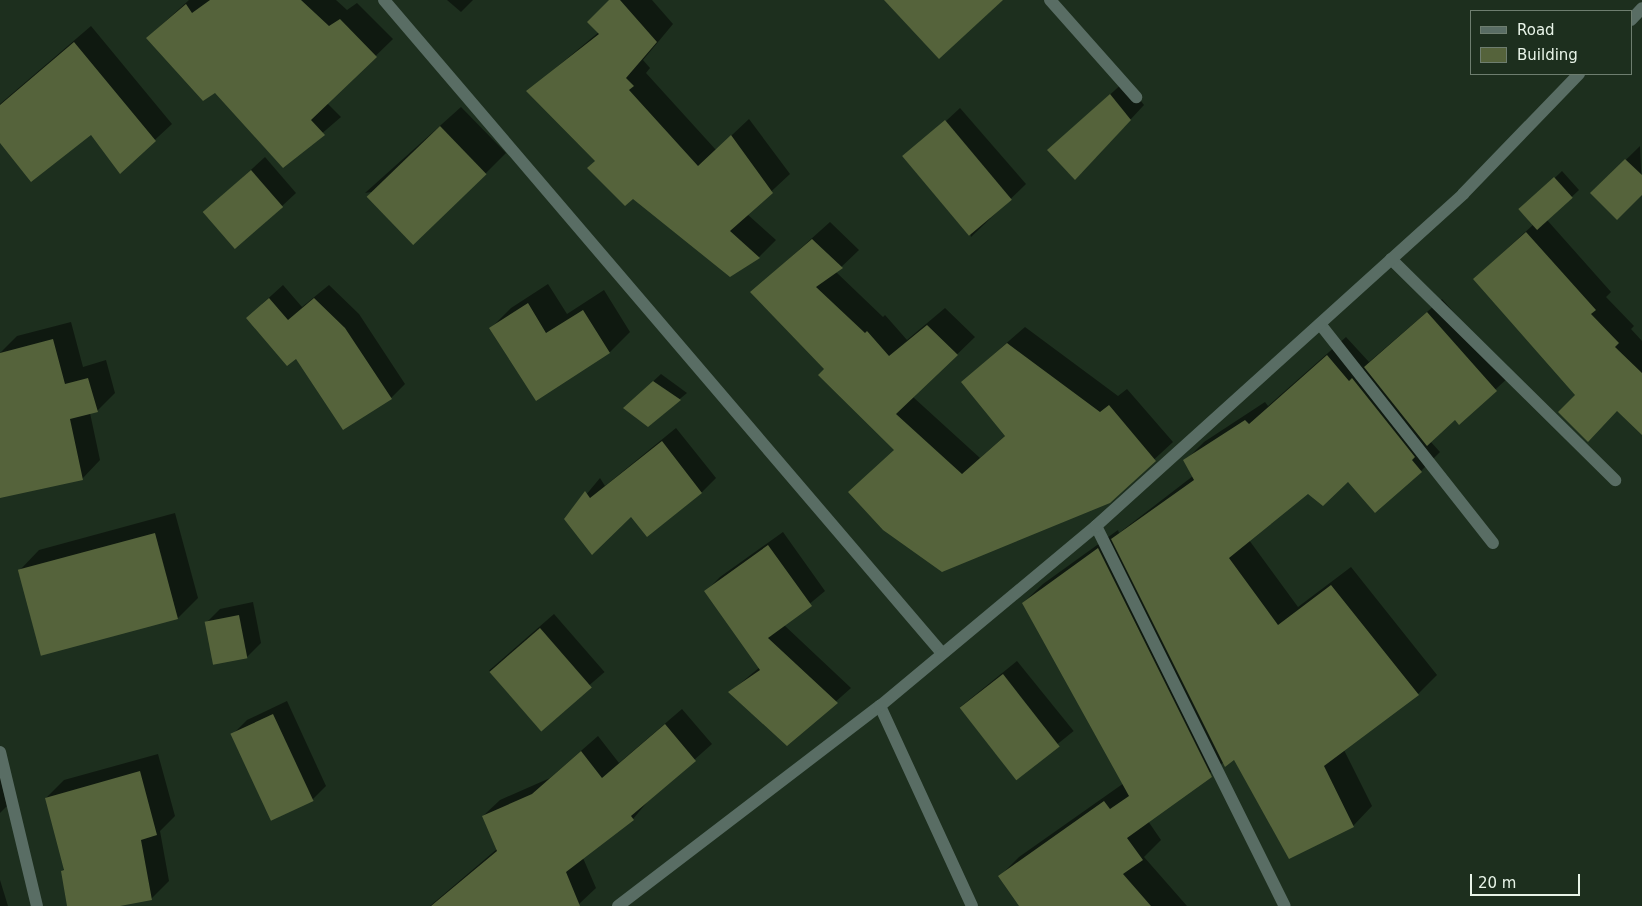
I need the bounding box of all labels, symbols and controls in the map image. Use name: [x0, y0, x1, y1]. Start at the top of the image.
legend: [1470, 10, 1632, 75]
text: Road: [1517, 21, 1555, 39]
text: Building: [1517, 46, 1578, 64]
scale bar: [1472, 864, 1582, 896]
text: 20 m: [1478, 874, 1516, 892]

